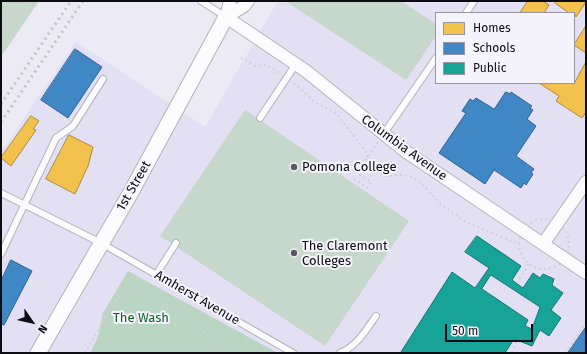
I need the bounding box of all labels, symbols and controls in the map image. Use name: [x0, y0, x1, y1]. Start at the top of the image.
legend: [435, 12, 575, 84]
text: Homes: [473, 21, 511, 35]
text: Schools: [473, 41, 515, 55]
text: Public: [473, 61, 506, 75]
street label: Columbia Avenue: [358, 112, 450, 184]
street label: 1st Street: [113, 158, 155, 214]
place label: Pomona College: [302, 159, 397, 175]
marker: Pomona College: [289, 162, 299, 172]
place label: The Claremont Colleges: [302, 238, 388, 269]
marker: The Claremont Colleges: [289, 248, 299, 258]
street label: Amherst Avenue: [152, 267, 242, 329]
north arrow: [12, 302, 52, 342]
park label: The Wash: [113, 310, 169, 326]
scale bar: [447, 316, 535, 342]
text: N: [35, 322, 50, 336]
text: 50 m: [452, 324, 478, 338]

